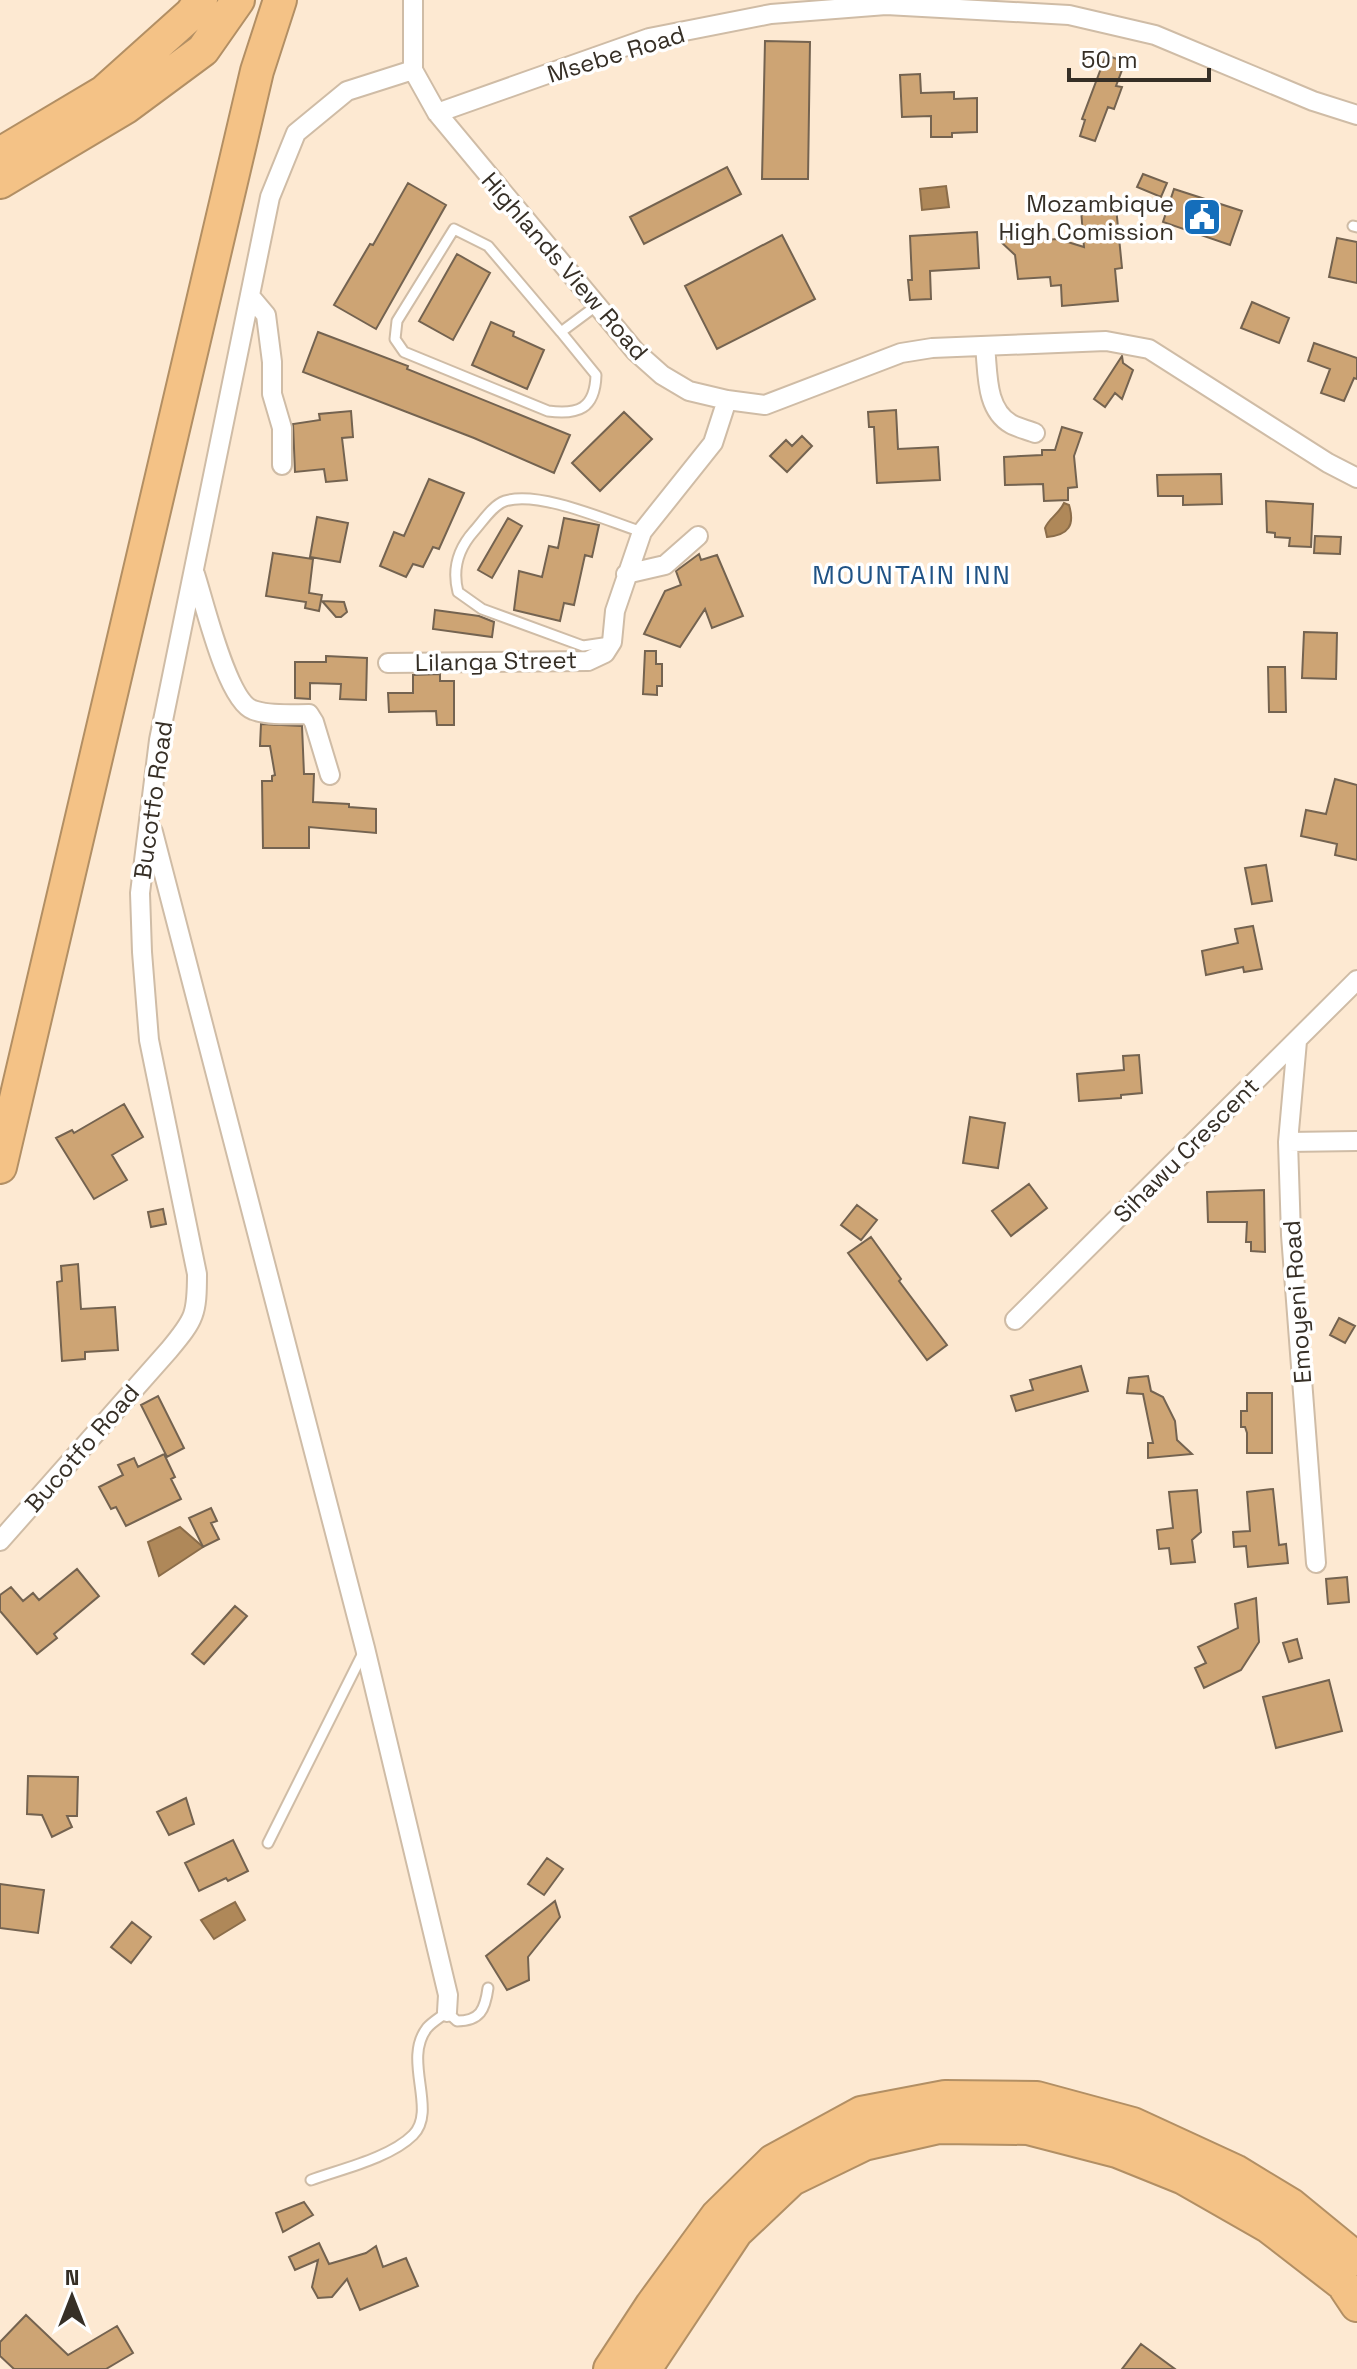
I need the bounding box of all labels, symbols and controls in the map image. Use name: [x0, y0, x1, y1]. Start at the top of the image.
street label: Msebe Road: [543, 18, 689, 90]
scale bar: [1069, 32, 1209, 82]
text: 50 m: [1081, 44, 1138, 75]
street label: Highlands View Road: [475, 166, 655, 366]
place label: Mozambique High Comission: [999, 188, 1174, 247]
public building icon: Mozambique High Comission: [1181, 196, 1223, 238]
district label: MOUNTAIN INN: [812, 558, 1012, 592]
street label: Lilanga Street: [415, 644, 577, 678]
street label: Bucotfo Road: [127, 719, 179, 881]
street label: Sihawu Crescent: [1107, 1071, 1265, 1229]
street label: Emoyeni Road: [1276, 1219, 1318, 1385]
street label: Bucotfo Road: [18, 1378, 146, 1518]
north arrow: [32, 2257, 112, 2337]
text: N: [65, 2263, 79, 2291]

